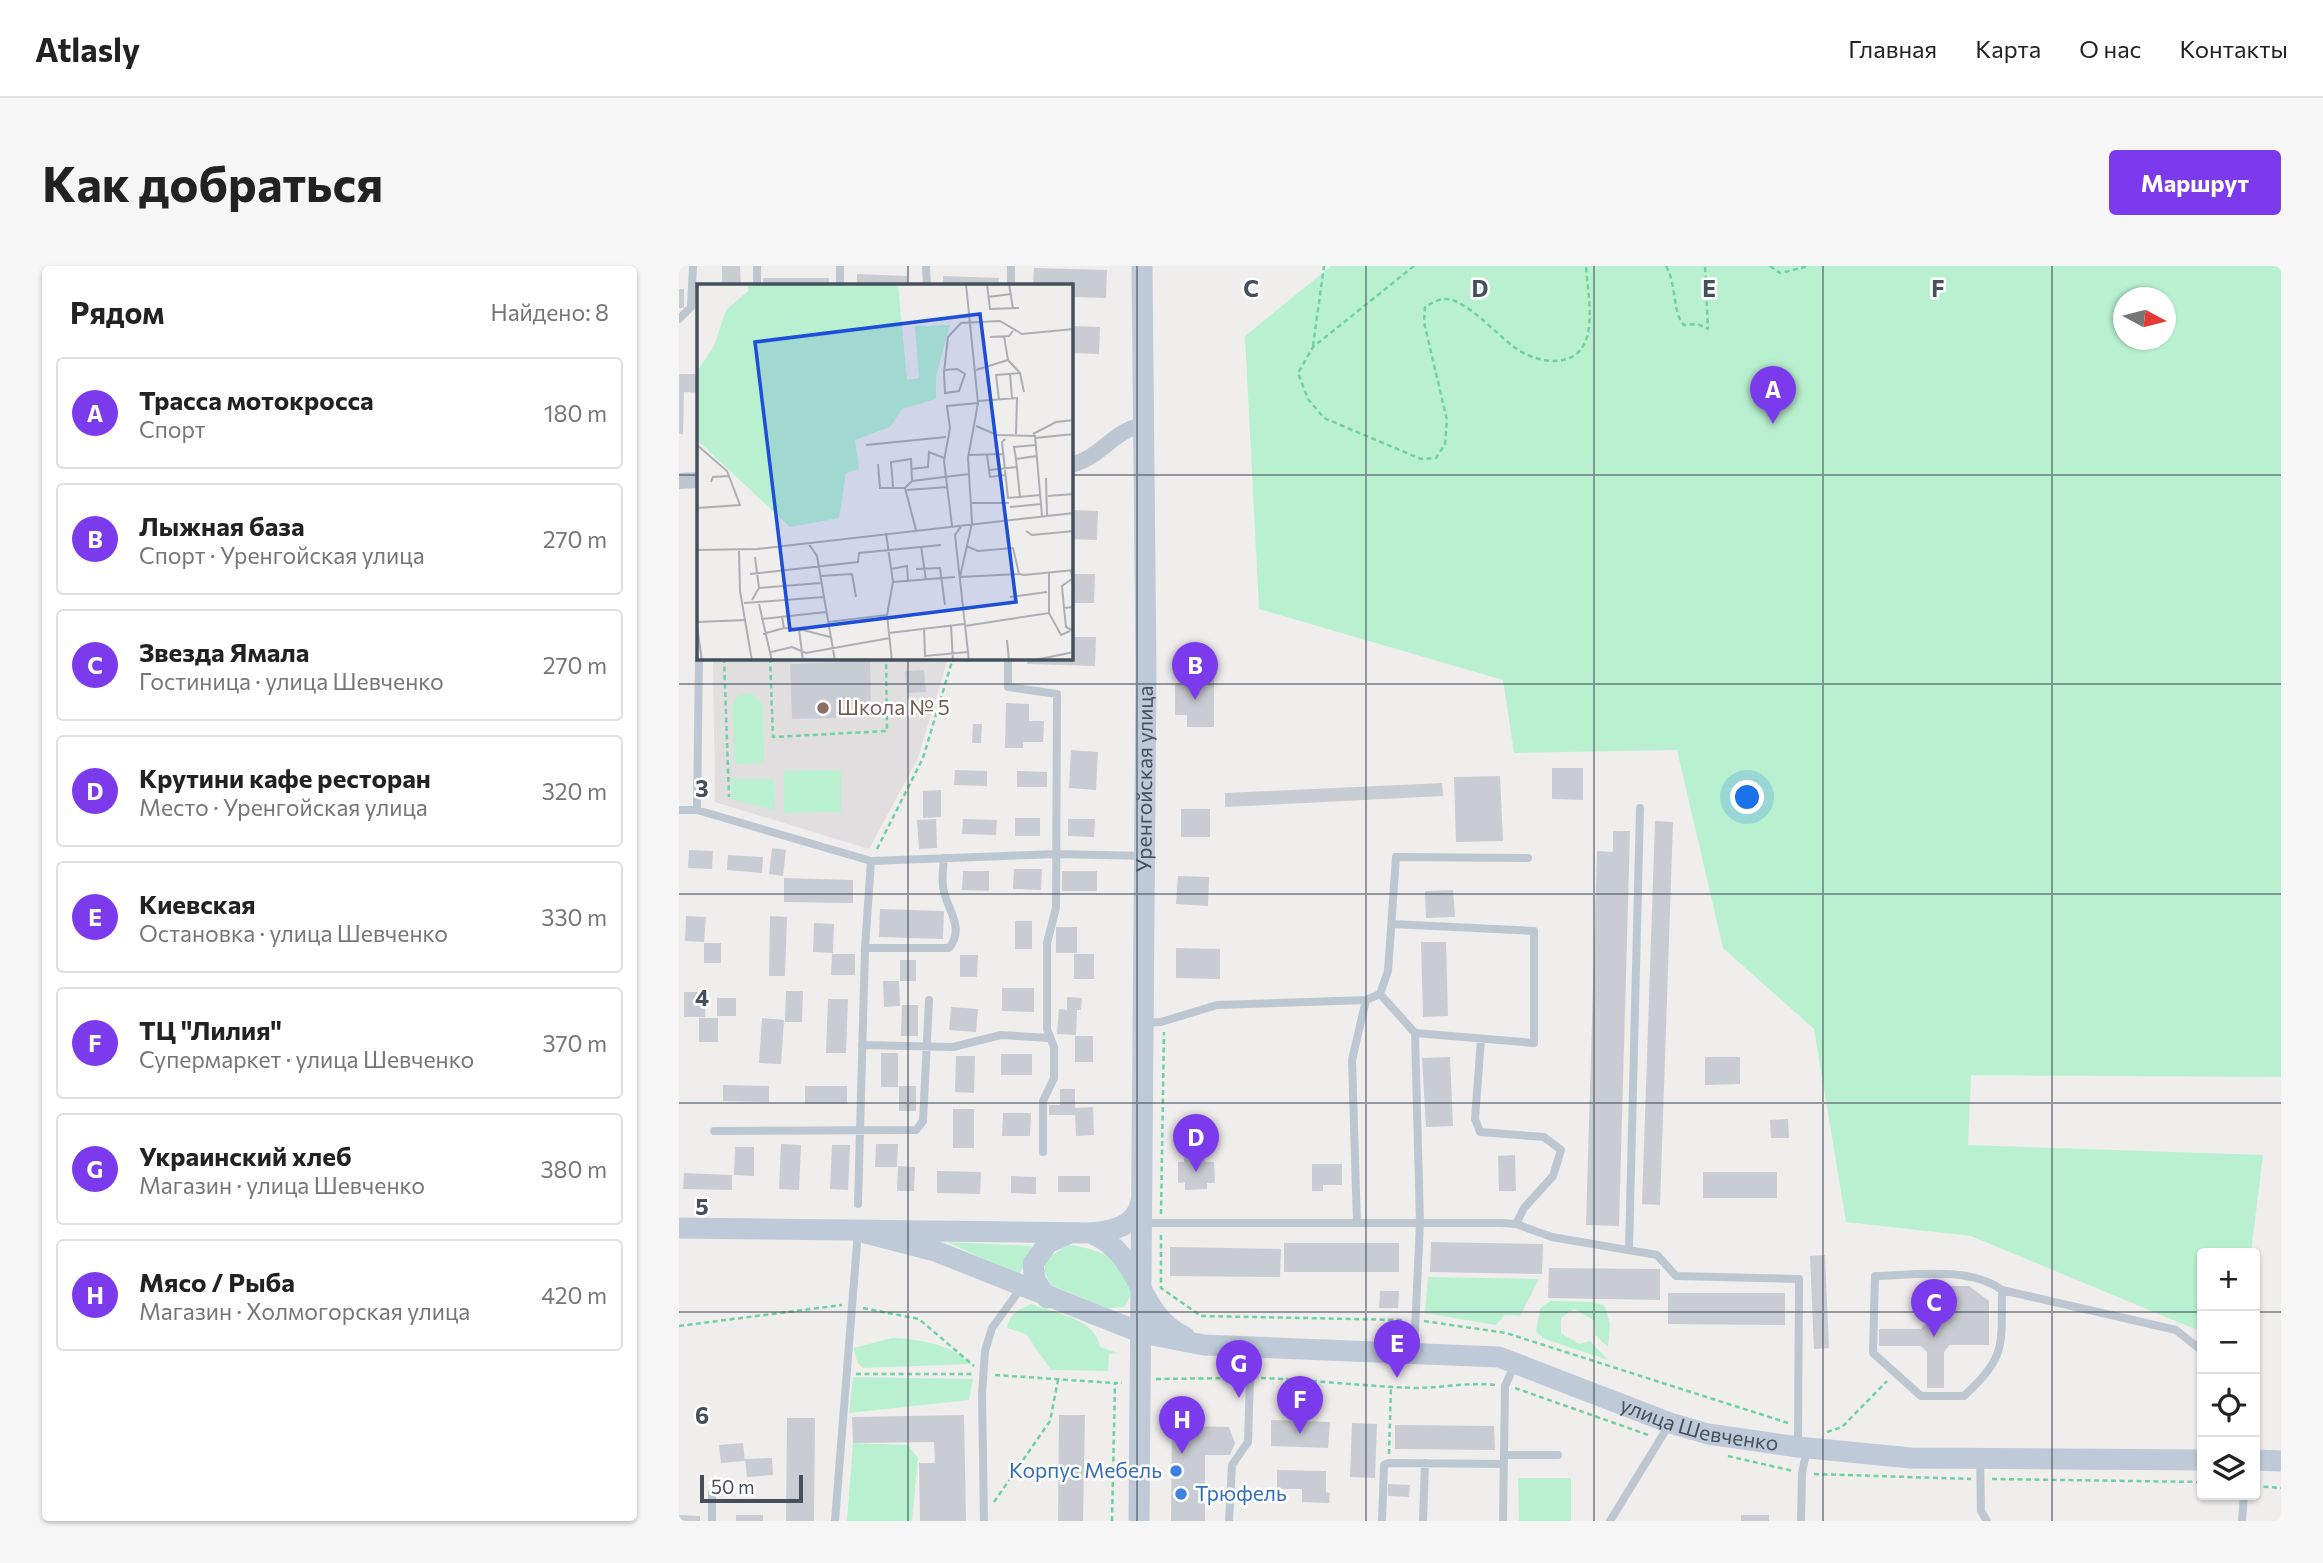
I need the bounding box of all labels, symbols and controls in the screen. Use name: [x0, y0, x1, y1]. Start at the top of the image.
text: Atlasly: [35, 28, 140, 69]
text: Главная: [1848, 34, 1937, 63]
text: Карта: [1975, 34, 2041, 63]
text: О нас: [2079, 34, 2141, 63]
text: Контакты: [2179, 34, 2288, 63]
button: Маршрут: [2109, 150, 2281, 215]
text: Как добраться: [42, 152, 383, 212]
text: C: [1243, 274, 1259, 302]
text: D: [1472, 274, 1489, 302]
text: E: [1702, 274, 1716, 302]
text: F: [1931, 274, 1945, 302]
inset map: [697, 284, 1073, 660]
north arrow: [2113, 287, 2176, 350]
text: Рядом: [70, 293, 164, 330]
text: Найдено: 8: [490, 298, 609, 326]
pin: A: [1750, 366, 1796, 424]
text: Трасса мотокросса: [139, 384, 374, 415]
text: A: [87, 399, 103, 427]
text: 180 m: [544, 399, 607, 427]
text: Спорт: [139, 415, 206, 443]
text: Лыжная база: [139, 510, 305, 541]
text: B: [87, 525, 103, 553]
text: 270 m: [543, 525, 607, 553]
text: Спорт · Уренгойская улица: [139, 541, 425, 569]
text: Звезда Ямала: [139, 636, 309, 667]
pin: B: [1172, 642, 1218, 700]
text: C: [87, 651, 103, 679]
text: 270 m: [543, 651, 607, 679]
text: Гостиница · улица Шевченко: [139, 667, 444, 695]
street label: Уренгойская улица: [1130, 685, 1157, 873]
place label: Школа № 5: [837, 694, 950, 719]
marker: Школа № 5: [815, 700, 831, 716]
text: Крутини кафе ресторан: [139, 762, 431, 793]
text: 3: [695, 774, 709, 802]
text: D: [87, 777, 103, 805]
text: 320 m: [542, 777, 607, 805]
your location: [1730, 780, 1764, 814]
text: Место · Уренгойская улица: [139, 793, 428, 821]
text: Киевская: [139, 888, 256, 919]
text: E: [88, 903, 102, 931]
text: 330 m: [541, 903, 607, 931]
text: Остановка · улица Шевченко: [139, 919, 448, 947]
text: 4: [695, 983, 709, 1011]
text: ТЦ "Лилия": [139, 1014, 282, 1045]
text: F: [88, 1029, 102, 1057]
text: 370 m: [542, 1029, 607, 1057]
text: Супермаркет · улица Шевченко: [139, 1045, 474, 1073]
pin: D: [1173, 1114, 1219, 1172]
text: Украинский хлеб: [139, 1140, 352, 1171]
text: G: [87, 1155, 103, 1183]
text: 380 m: [540, 1155, 607, 1183]
text: Магазин · улица Шевченко: [139, 1171, 425, 1199]
text: 5: [695, 1192, 709, 1220]
map controls: [2197, 1248, 2260, 1500]
button: +: [2197, 1248, 2260, 1311]
text: Мясо / Рыба: [139, 1266, 295, 1297]
pin: C: [1911, 1279, 1957, 1337]
text: H: [86, 1281, 104, 1309]
text: 420 m: [541, 1281, 607, 1309]
text: Магазин · Холмогорская улица: [139, 1297, 470, 1325]
button: −: [2197, 1311, 2260, 1374]
pin: E: [1374, 1320, 1420, 1378]
pin: G: [1216, 1340, 1262, 1398]
button: locate: [2197, 1374, 2260, 1437]
pin: F: [1277, 1376, 1323, 1434]
street label: улица Шевченко: [1617, 1391, 1780, 1455]
pin: H: [1159, 1396, 1205, 1454]
text: 6: [695, 1401, 709, 1429]
button: layers: [2197, 1437, 2260, 1500]
place label: Корпус Мебель: [1009, 1457, 1162, 1482]
marker: Корпус Мебель: [1168, 1463, 1184, 1479]
scale bar: [700, 1472, 803, 1504]
text: 50 m: [711, 1475, 755, 1498]
place label: Трюфель: [1195, 1480, 1287, 1505]
marker: Трюфель: [1173, 1486, 1189, 1502]

